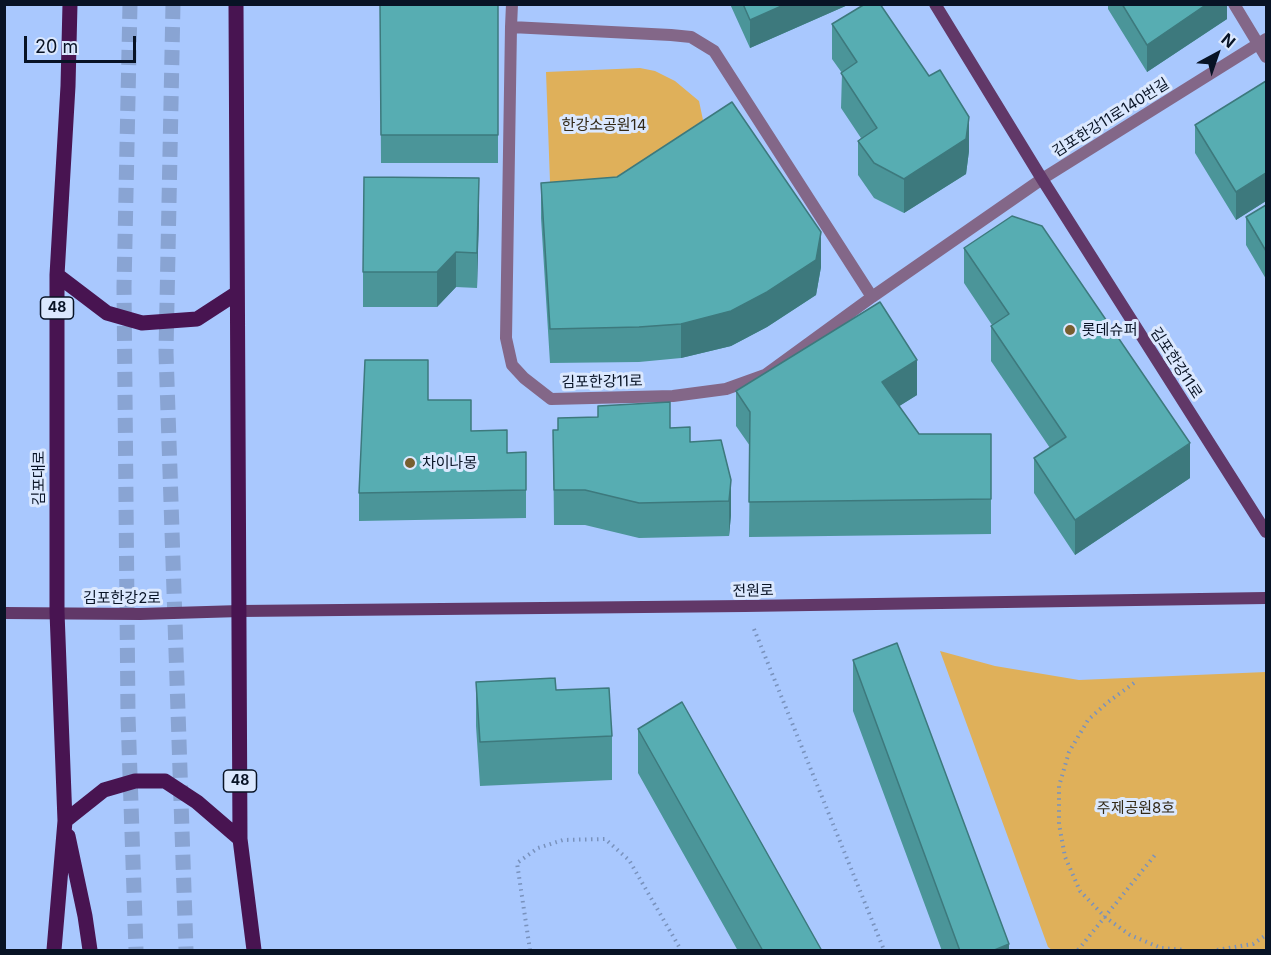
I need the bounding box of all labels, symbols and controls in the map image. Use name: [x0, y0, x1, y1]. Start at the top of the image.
scale bar: [27, 24, 140, 62]
north arrow: [1187, 24, 1247, 84]
text: N: [1217, 29, 1240, 52]
text: 20 m: [35, 36, 78, 57]
street label: 김포한강11로140번길: [1049, 75, 1173, 161]
park label: 한강소공원14: [562, 116, 646, 134]
road number: 48: [40, 297, 74, 319]
place label: 롯데슈퍼: [1082, 321, 1137, 339]
marker: 롯데슈퍼: [1063, 323, 1077, 337]
street label: 김포한강11로: [1146, 324, 1206, 402]
street label: 김포한강11로: [561, 372, 643, 392]
street label: 김포대로: [30, 450, 48, 506]
place label: 차이나몽: [422, 454, 477, 472]
marker: 차이나몽: [403, 456, 417, 470]
street label: 전원로: [732, 582, 774, 600]
street label: 김포한강2로: [83, 589, 161, 607]
road number: 48: [224, 770, 256, 792]
park label: 주제공원8호: [1097, 799, 1175, 817]

